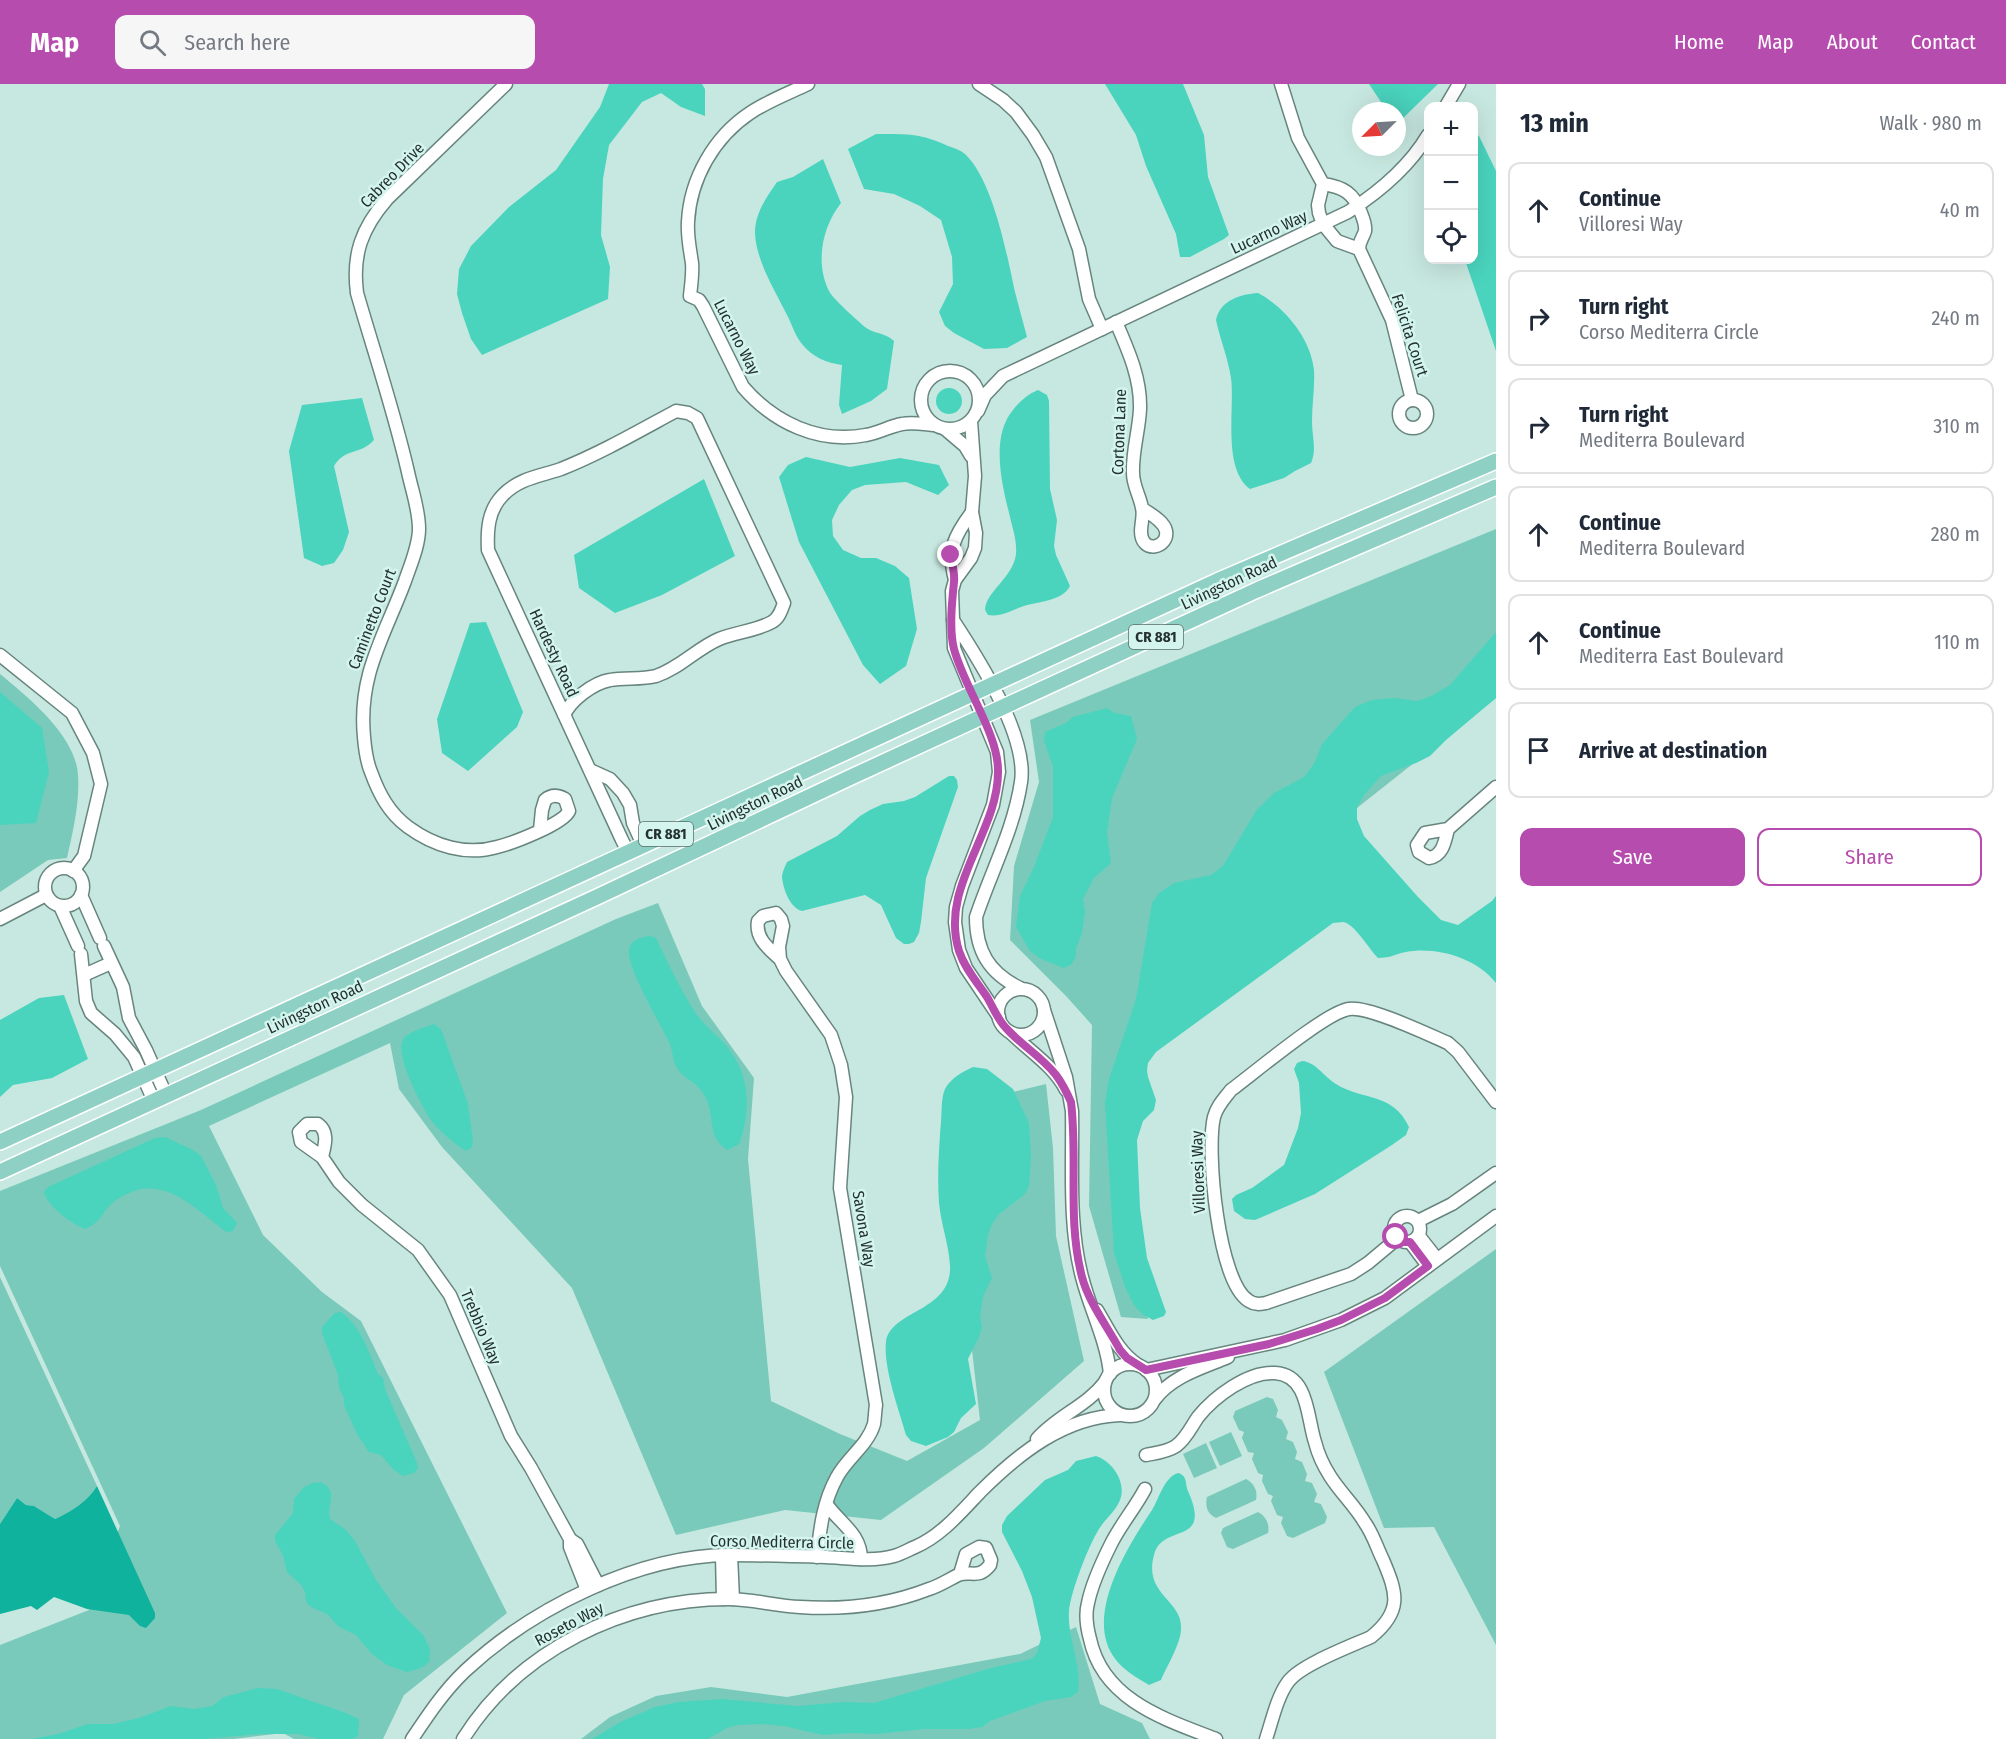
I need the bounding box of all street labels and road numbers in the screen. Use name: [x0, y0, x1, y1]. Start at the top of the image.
street label: Cabreo Drive: [356, 138, 428, 212]
street label: Lucarno Way: [1228, 206, 1311, 258]
street label: Felicita Court: [1388, 291, 1432, 379]
street label: Lucarno Way: [710, 296, 765, 379]
street label: Cortona Lane: [1108, 388, 1130, 476]
street label: Livingston Road: [1178, 552, 1280, 614]
street label: Caminetto Court: [344, 565, 400, 672]
street label: Hardesty Road: [525, 606, 583, 700]
road number: CR 881: [1129, 625, 1183, 649]
street label: Livingston Road: [704, 772, 806, 834]
road number: CR 881: [639, 822, 693, 846]
street label: Livingston Road: [264, 976, 366, 1038]
street label: Villoresi Way: [1187, 1129, 1209, 1214]
street label: Savona Way: [849, 1189, 880, 1270]
street label: Trebbio Way: [457, 1287, 506, 1368]
street label: Corso Mediterra Circle: [710, 1531, 854, 1553]
street label: Roseto Way: [531, 1598, 607, 1650]

